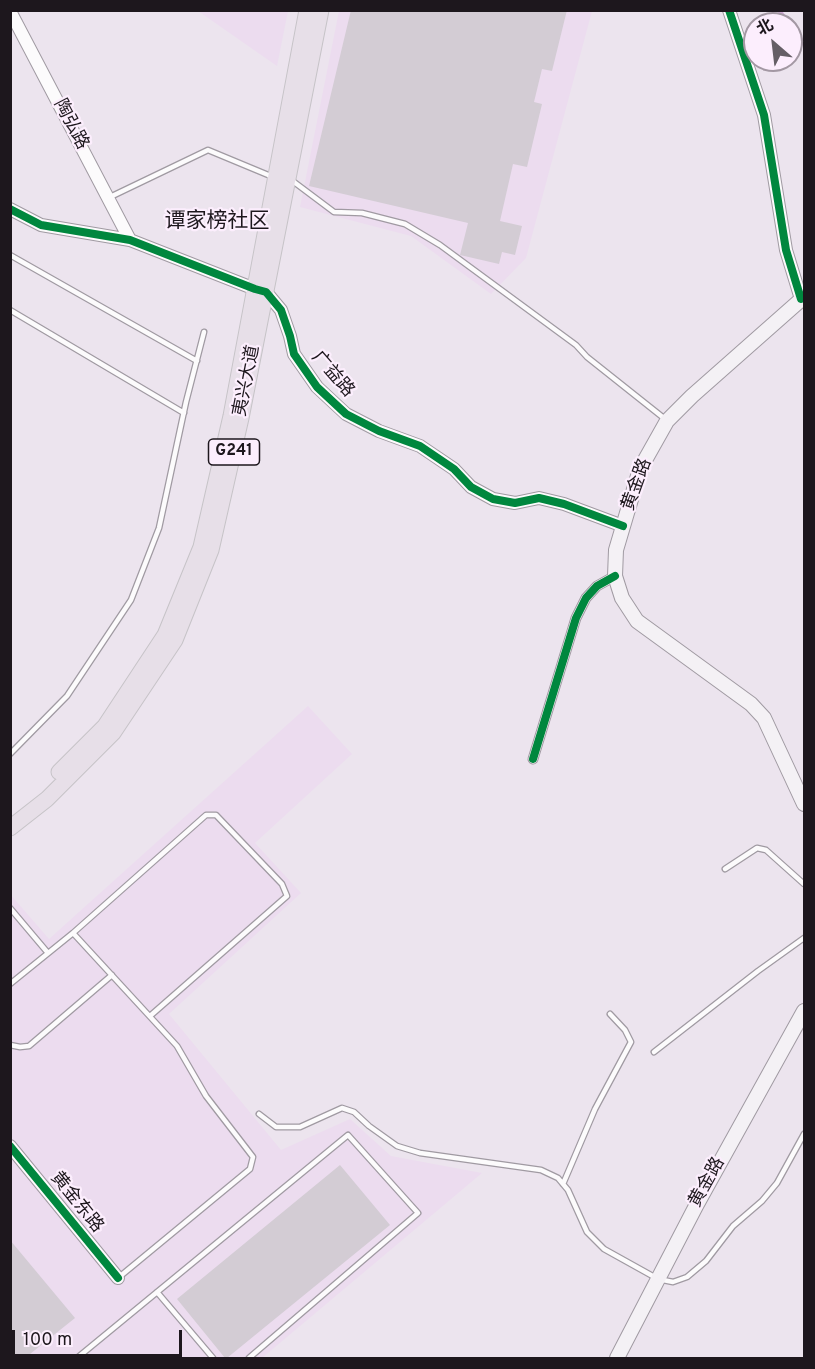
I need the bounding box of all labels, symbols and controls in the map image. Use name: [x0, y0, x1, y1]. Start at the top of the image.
north arrow: [743, 12, 803, 72]
text: 北: [754, 15, 777, 40]
street label: 陶弘路: [48, 96, 92, 154]
district label: 谭家榜社区: [165, 210, 269, 236]
street label: 夷兴大道: [231, 344, 265, 418]
street label: 广益路: [306, 348, 358, 402]
road number: G241: [208, 439, 260, 465]
street label: 黄金路: [619, 456, 657, 514]
street label: 黄金路: [685, 1154, 731, 1212]
street label: 黄金东路: [45, 1168, 107, 1238]
scale bar: [15, 1318, 184, 1356]
text: 100 m: [23, 1329, 72, 1352]

